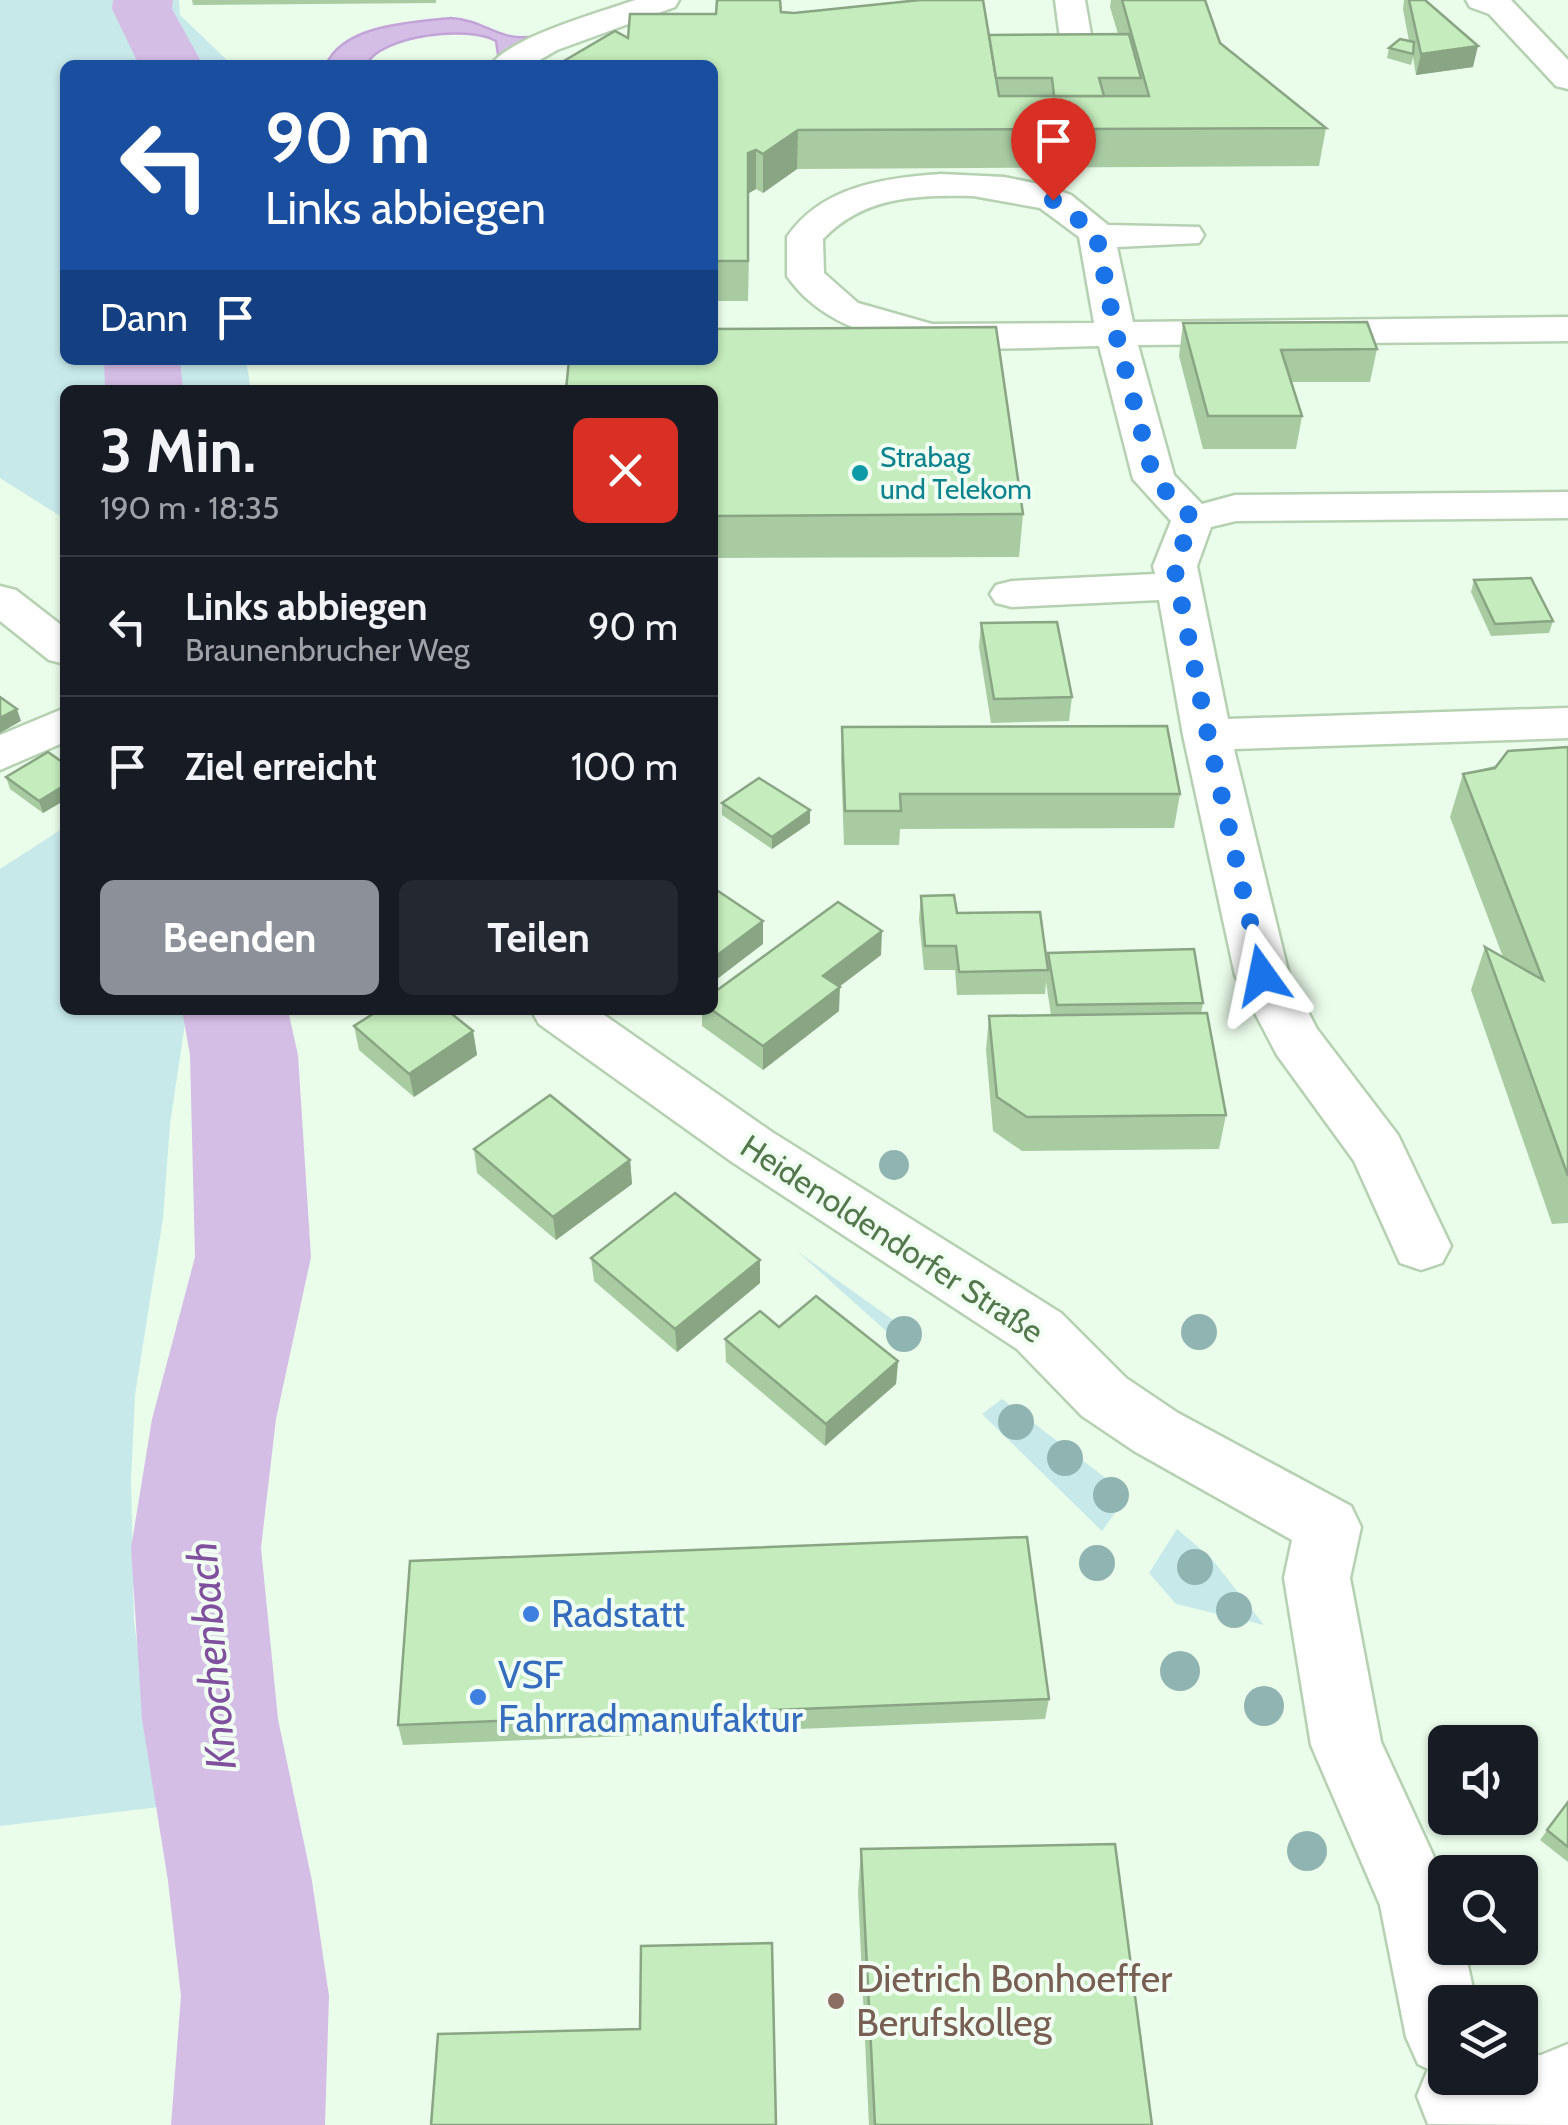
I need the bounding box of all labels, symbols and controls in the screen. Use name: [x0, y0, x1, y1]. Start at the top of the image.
text: 90 m: [265, 95, 430, 181]
pin: [1011, 98, 1096, 201]
icon: left: [100, 100, 230, 230]
icon: arrive: [1026, 113, 1081, 168]
text: Links abbiegen: [265, 181, 546, 235]
icon: arrive: [208, 290, 263, 345]
text: Dann: [100, 294, 188, 341]
text: 3 Min.: [100, 414, 256, 487]
button: close: [573, 418, 678, 523]
place label: Strabag und Telekom: [880, 440, 1032, 506]
marker: Strabag und Telekom: [849, 462, 871, 484]
text: 190 m · 18:35: [100, 488, 279, 527]
text: Links abbiegen: [185, 583, 428, 630]
icon: left: [100, 599, 155, 654]
text: 90 m: [588, 603, 678, 650]
text: Braunenbrucher Weg: [185, 630, 470, 669]
icon: arrive: [100, 739, 155, 794]
text: Ziel erreicht: [185, 743, 377, 790]
text: 100 m: [571, 743, 678, 790]
button: Beenden: [100, 880, 379, 995]
button: Teilen: [399, 880, 678, 995]
position arrow: [1210, 923, 1314, 1027]
street label: Heidenoldendorfer Straße: [734, 1126, 1051, 1351]
water label: Knochenbach: [175, 1540, 247, 1772]
place label: Radstatt: [551, 1590, 685, 1637]
marker: Radstatt: [520, 1603, 542, 1625]
place label: VSF Fahrradmanufaktur: [498, 1651, 803, 1742]
marker: VSF Fahrradmanufaktur: [467, 1686, 489, 1708]
map controls: [1428, 1725, 1538, 2095]
button: sound: [1428, 1725, 1538, 1835]
button: search: [1428, 1855, 1538, 1965]
place label: Dietrich Bonhoeffer Berufskolleg: [856, 1955, 1172, 2046]
button: layers: [1428, 1985, 1538, 2095]
marker: Dietrich Bonhoeffer Berufskolleg: [825, 1990, 847, 2012]

